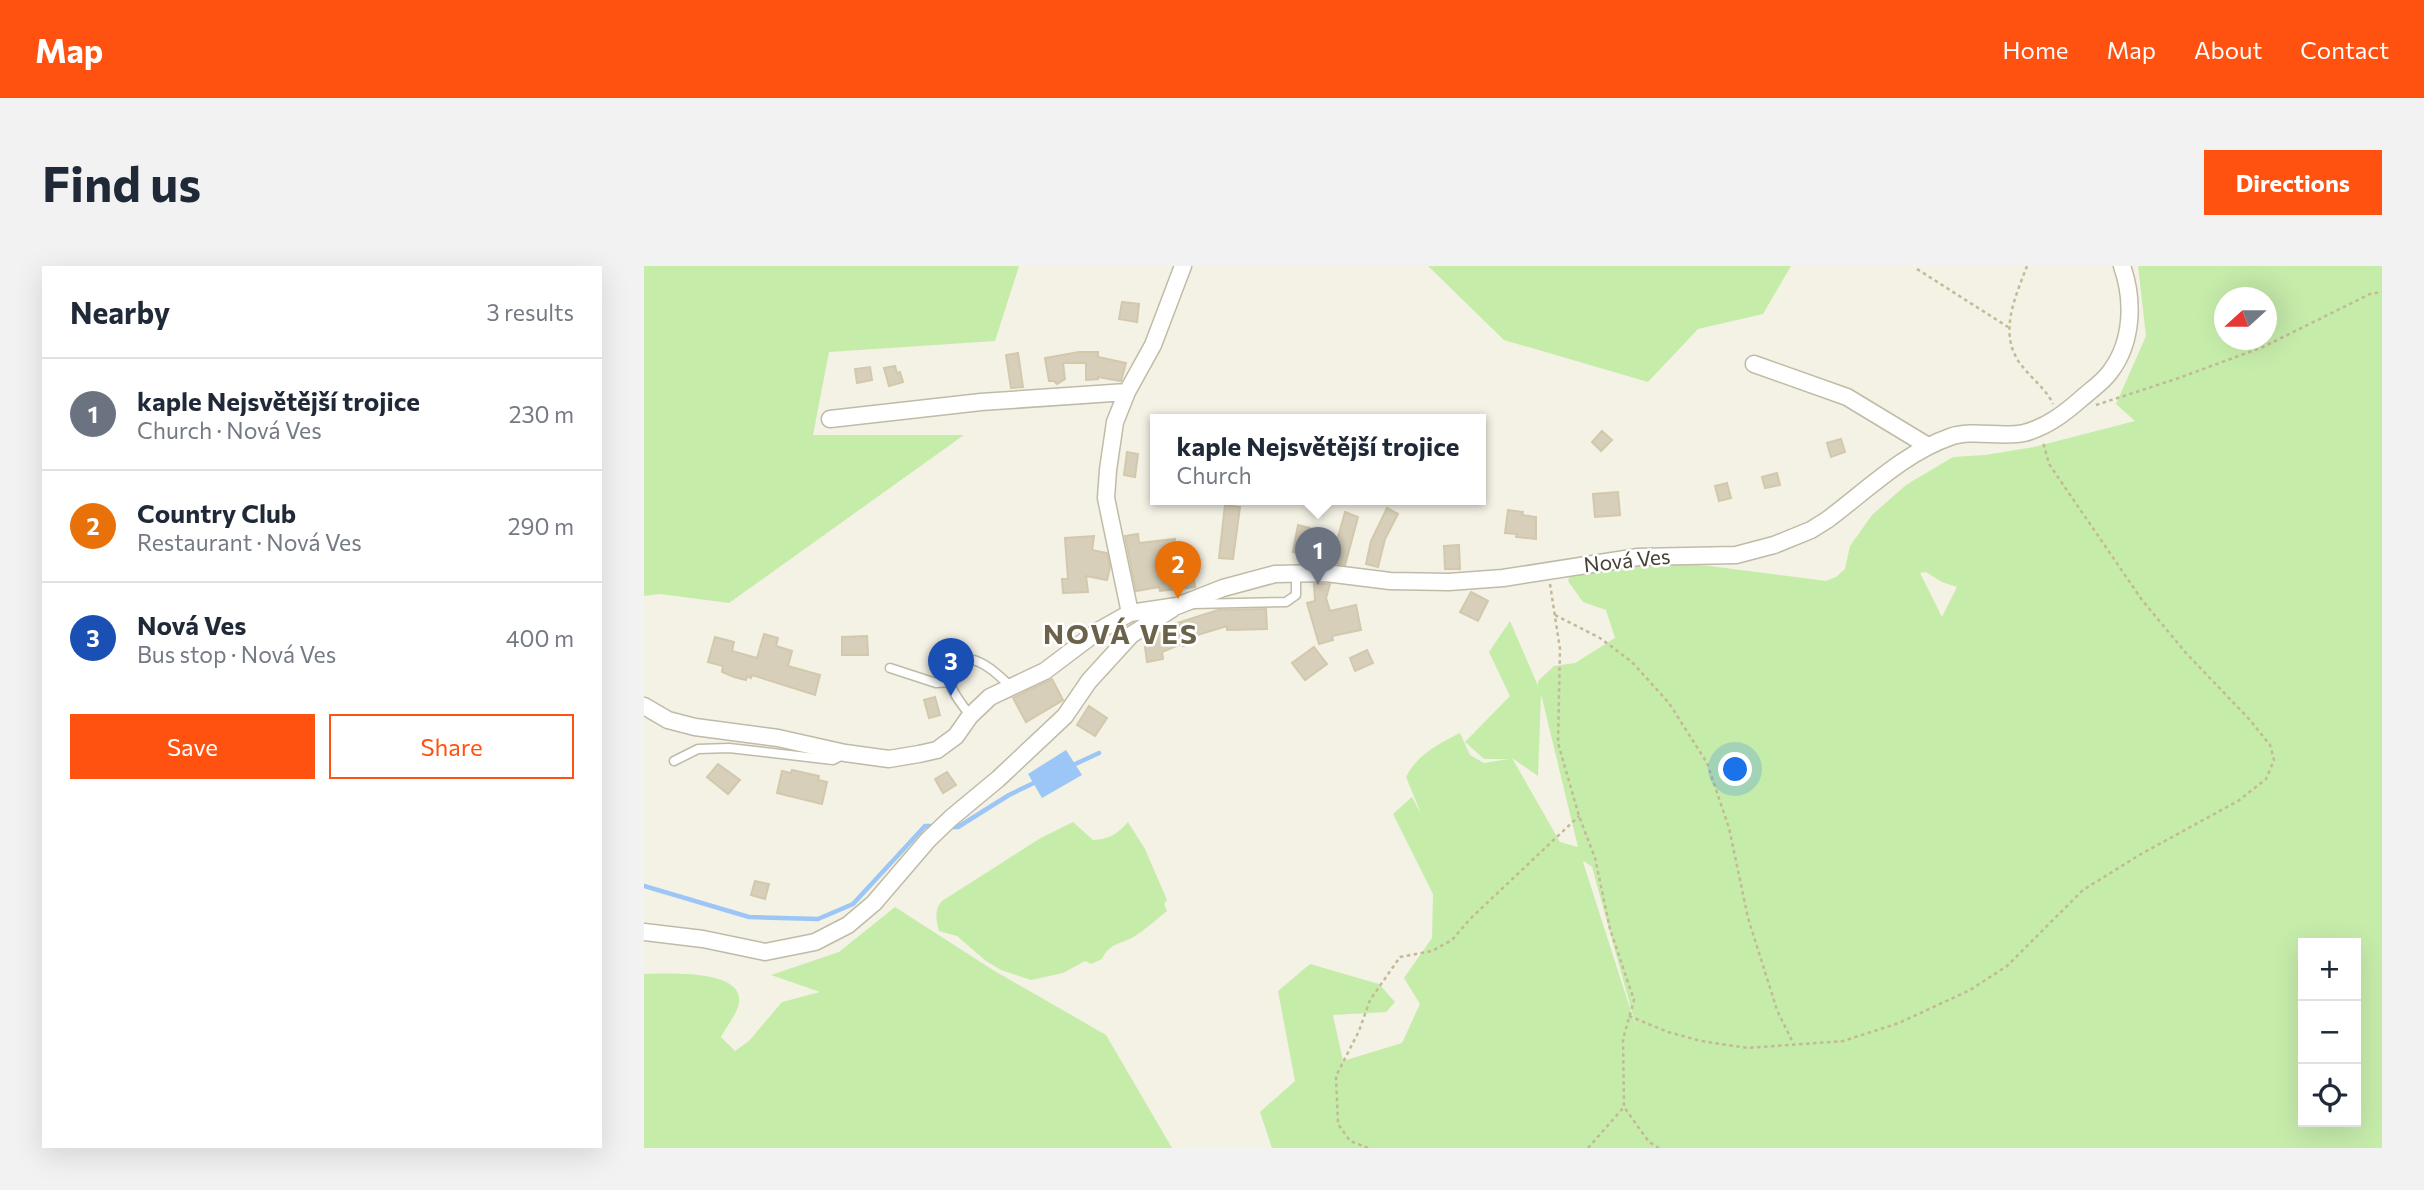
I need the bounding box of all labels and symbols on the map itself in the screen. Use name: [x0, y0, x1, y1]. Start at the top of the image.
north arrow: [2214, 287, 2277, 350]
pin: 1: [1295, 527, 1341, 585]
pin: 2: [1155, 541, 1201, 599]
street label: Nová Ves: [1582, 543, 1671, 576]
district label: NOVÁ VES: [1043, 616, 1199, 650]
pin: 3: [928, 638, 974, 696]
your location: [1718, 752, 1752, 786]

